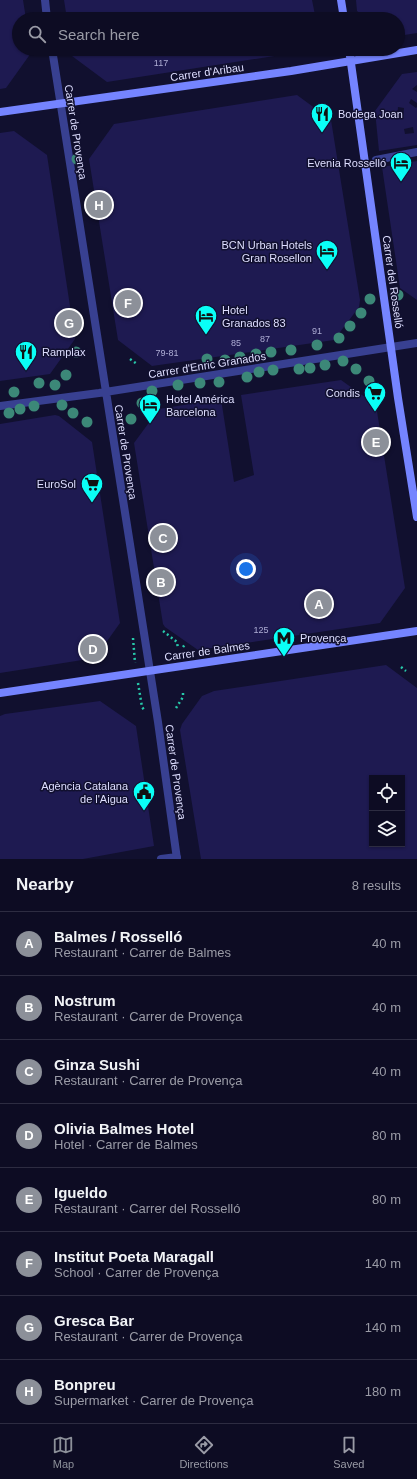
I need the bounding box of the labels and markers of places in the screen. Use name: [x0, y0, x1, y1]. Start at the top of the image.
restaurant icon: Bodega Joan: [309, 101, 335, 134]
place label: Bodega Joan: [338, 108, 403, 120]
hotel icon: Evenia Rosselló: [388, 150, 414, 183]
place label: Evenia Rosselló: [307, 157, 386, 169]
pin: H: [86, 190, 112, 220]
hotel icon: BCN Urban Hotels Gran Rosellon: [314, 238, 340, 271]
place label: BCN Urban Hotels Gran Rosellon: [222, 239, 312, 264]
pin: F: [115, 288, 141, 318]
hotel icon: Hotel Granados 83: [193, 303, 219, 336]
place label: Hotel Granados 83: [222, 304, 286, 329]
pin: G: [56, 308, 82, 338]
restaurant icon: Ramplax: [13, 339, 39, 372]
place label: Ramplax: [42, 346, 86, 358]
supermarket icon: Condis: [362, 380, 388, 413]
place label: Condis: [326, 387, 360, 399]
hotel icon: Hotel América Barcelona: [137, 392, 163, 425]
place label: Hotel América Barcelona: [166, 393, 235, 418]
pin: E: [363, 427, 389, 457]
supermarket icon: EuroSol: [79, 471, 105, 504]
place label: EuroSol: [37, 478, 76, 490]
pin: C: [150, 523, 176, 553]
pin: B: [148, 567, 174, 597]
pin: A: [306, 589, 332, 619]
metro station icon: Provença: [271, 625, 297, 658]
place label: Provença: [300, 632, 347, 644]
pin: D: [80, 634, 106, 664]
public building icon: Agència Catalana de l'Aigua: [131, 779, 157, 812]
place label: Agència Catalana de l'Aigua: [41, 780, 129, 805]

